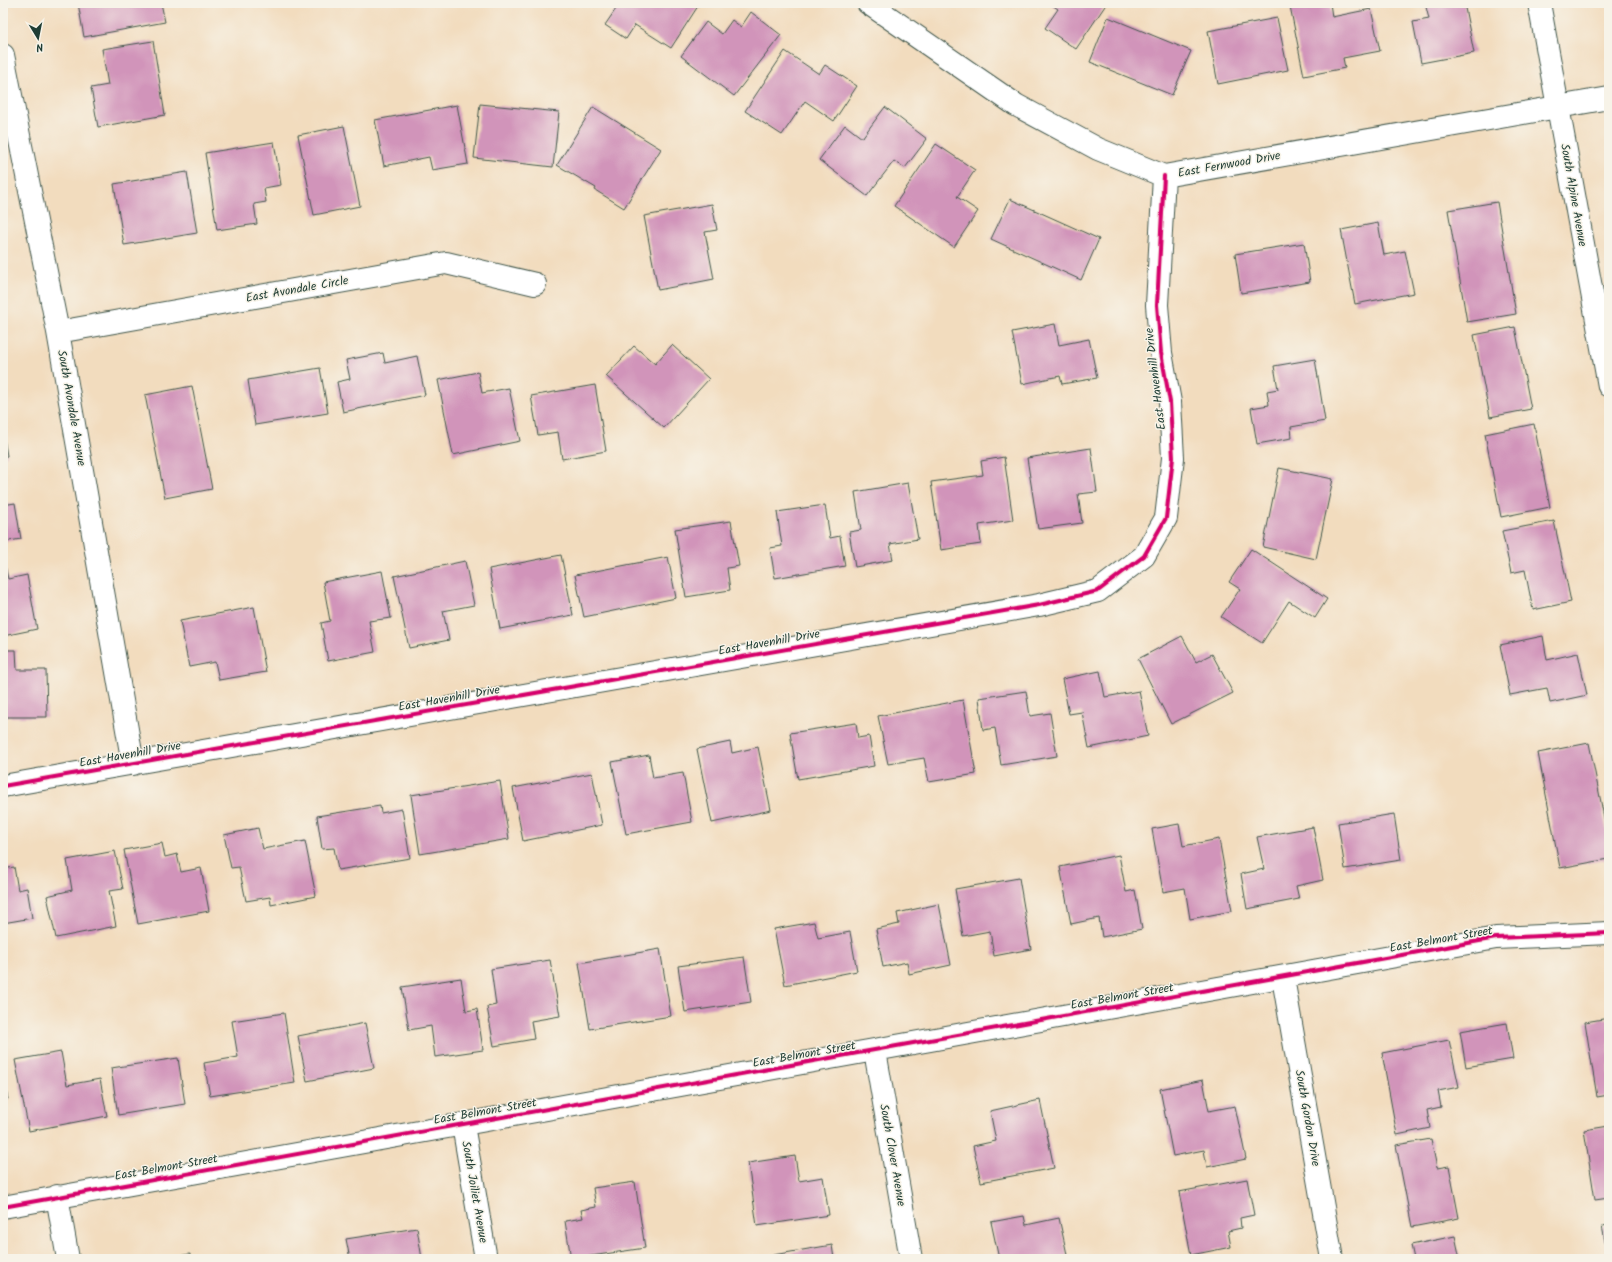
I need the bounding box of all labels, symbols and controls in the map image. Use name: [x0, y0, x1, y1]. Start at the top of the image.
north arrow: [18, 18, 58, 58]
text: N: [35, 37, 45, 56]
street label: South Alpine Avenue: [1555, 142, 1592, 249]
street label: East Fernwood Drive: [1176, 146, 1283, 183]
street label: East Avondale Circle: [244, 271, 350, 308]
street label: East Havenhill Drive: [1140, 326, 1171, 431]
street label: South Avondale Avenue: [52, 348, 91, 468]
street label: East Havenhill Drive: [717, 624, 822, 661]
street label: East Havenhill Drive: [397, 680, 502, 717]
street label: East Havenhill Drive: [78, 736, 183, 773]
street label: East Belmont Street: [1388, 921, 1495, 958]
street label: East Belmont Street: [1069, 978, 1176, 1015]
street label: East Belmont Street: [751, 1036, 858, 1073]
street label: South Gordon Drive: [1290, 1068, 1325, 1169]
street label: East Belmont Street: [432, 1093, 539, 1130]
street label: South Clover Avenue: [874, 1102, 911, 1208]
street label: South Joiliet Avenue: [456, 1140, 493, 1245]
street label: East Belmont Street: [113, 1149, 220, 1186]

